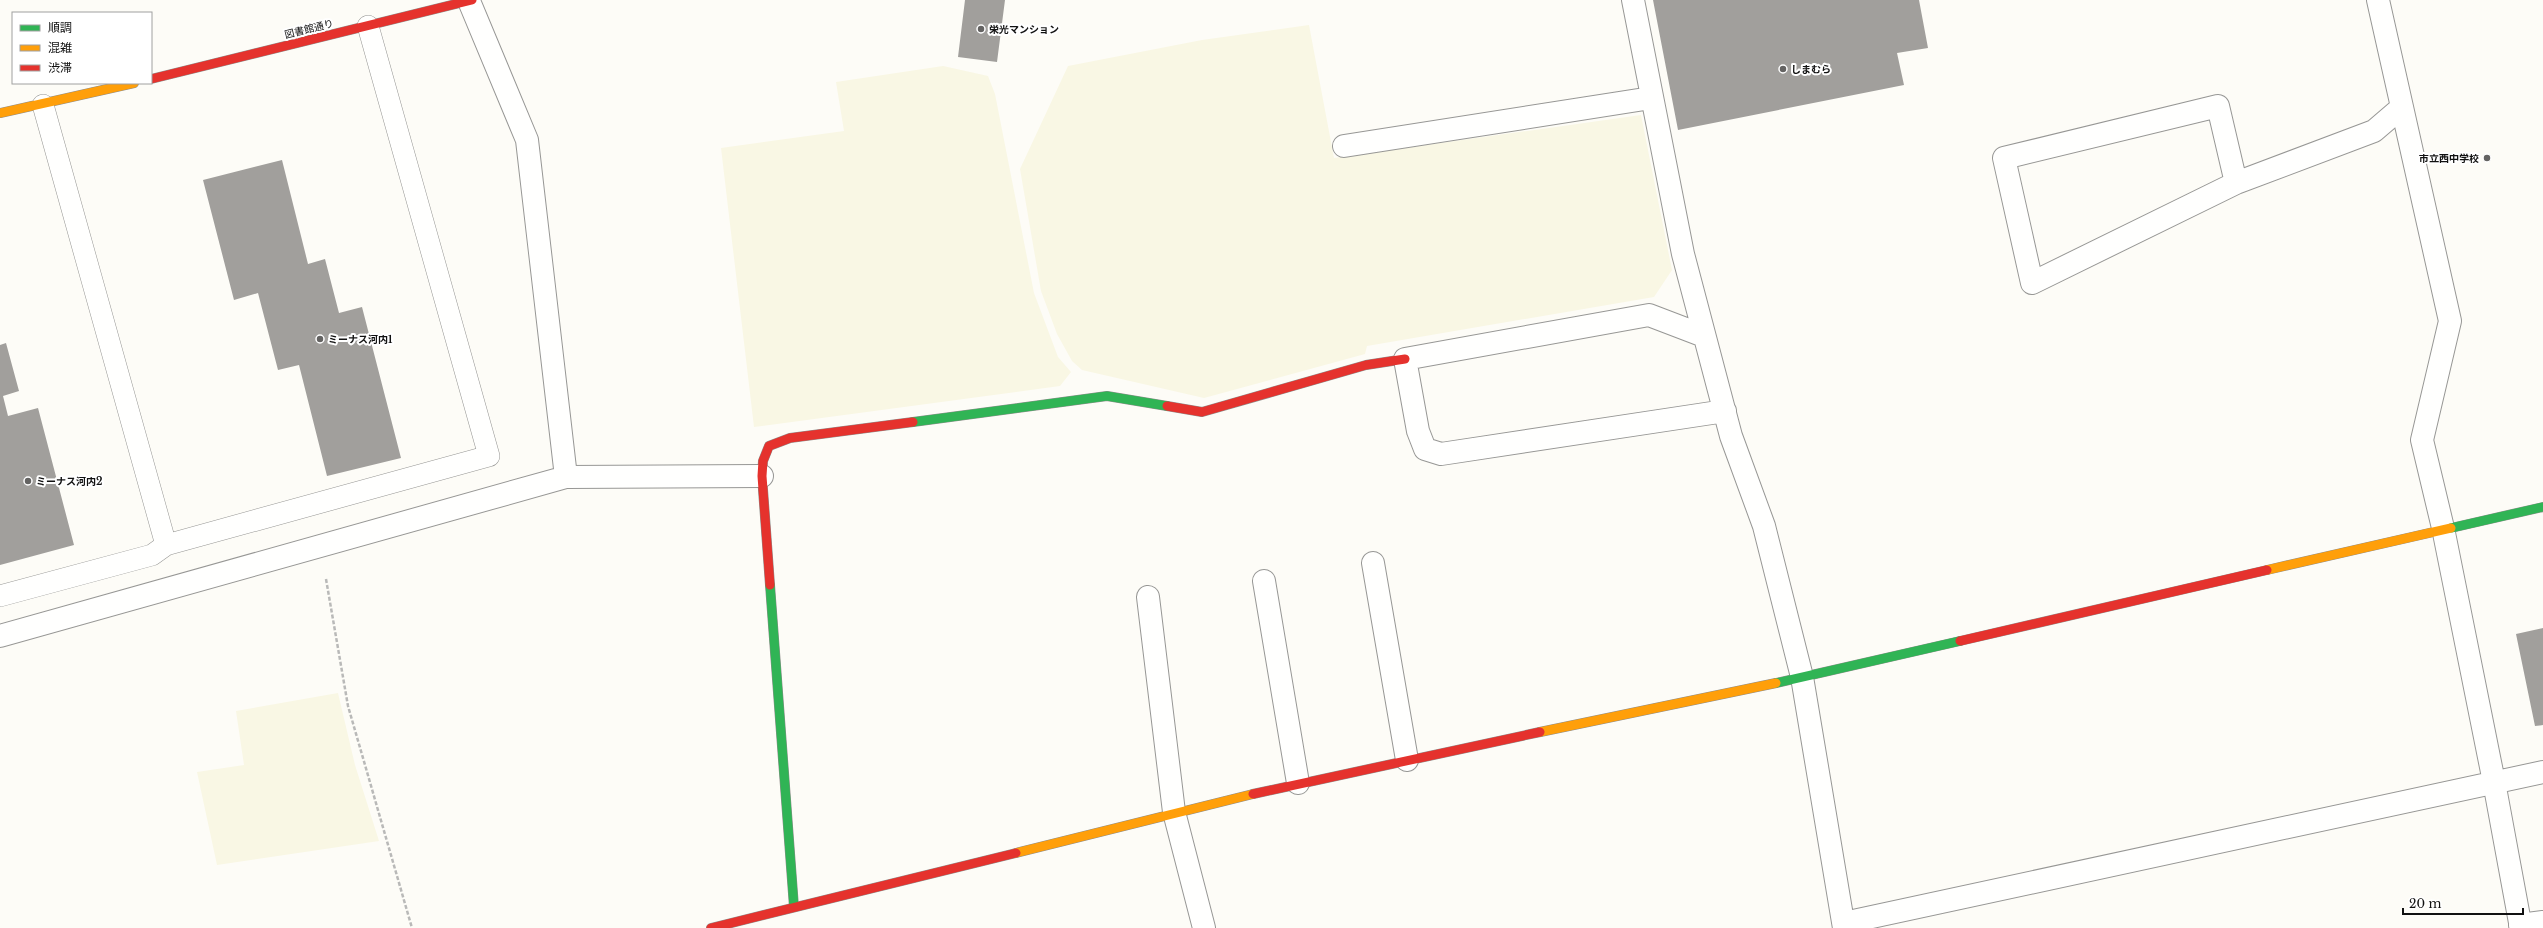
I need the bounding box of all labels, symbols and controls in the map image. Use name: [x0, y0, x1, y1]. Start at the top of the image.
legend: [12, 12, 152, 84]
street label: 図書館通り: [283, 17, 335, 41]
text: 順調: [48, 20, 72, 35]
place label: 栄光マンション: [989, 23, 1059, 36]
marker: 栄光マンション: [976, 24, 986, 34]
text: 混雑: [48, 40, 72, 55]
text: 渋滞: [48, 60, 72, 75]
place label: しまむら: [1791, 63, 1831, 76]
marker: しまむら: [1778, 64, 1788, 74]
place label: 市立西中学校: [2419, 152, 2479, 165]
marker: 市立西中学校: [2482, 153, 2492, 163]
place label: ミーナス河内1: [328, 333, 393, 346]
marker: ミーナス河内1: [315, 334, 325, 344]
place label: ミーナス河内2: [36, 475, 103, 488]
marker: ミーナス河内2: [23, 476, 33, 486]
scale bar: [2403, 890, 2523, 916]
text: 20 m: [2409, 896, 2441, 911]

